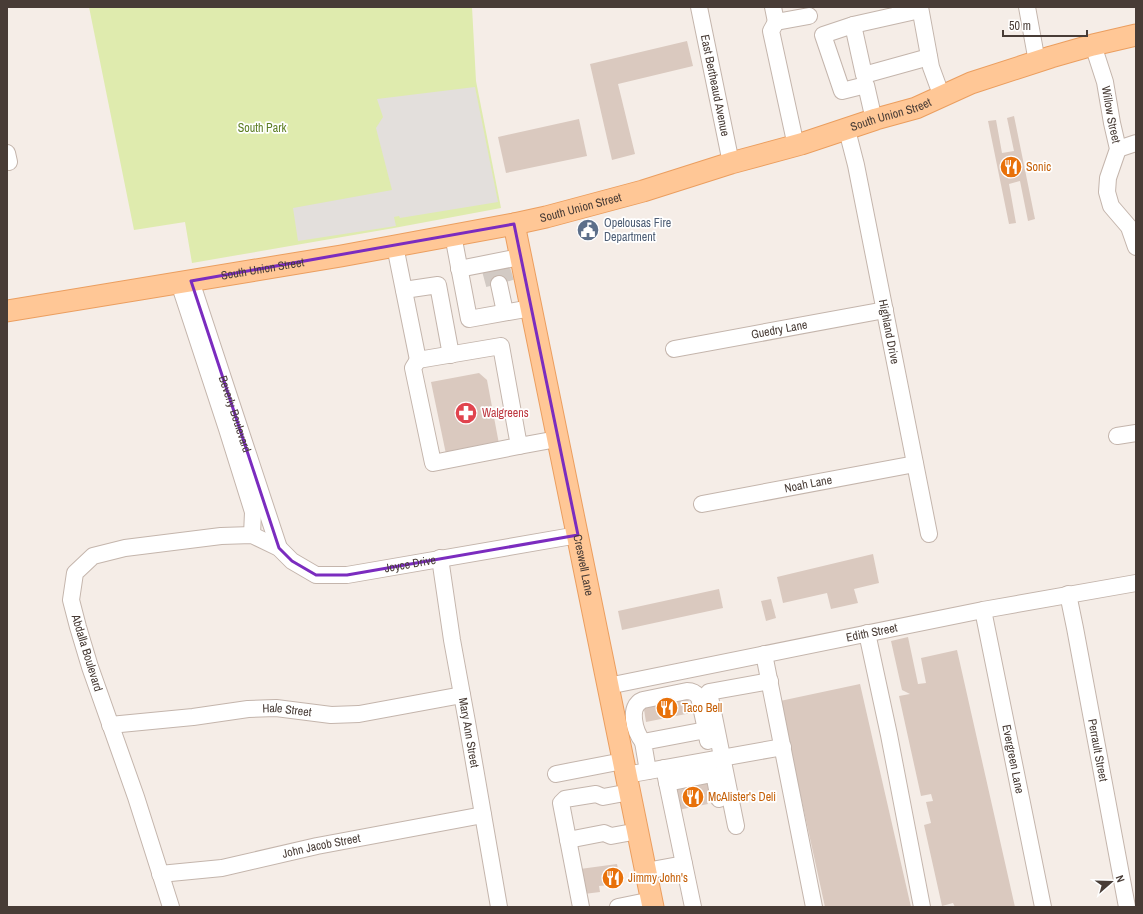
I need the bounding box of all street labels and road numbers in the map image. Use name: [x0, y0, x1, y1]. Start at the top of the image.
street label: East Bertheaud Avenue: [697, 33, 733, 138]
street label: Willow Street: [1098, 85, 1124, 145]
street label: South Union Street: [848, 94, 934, 135]
street label: South Union Street: [538, 189, 623, 226]
street label: South Union Street: [220, 254, 306, 284]
street label: Highland Drive: [875, 298, 903, 365]
street label: Guedry Lane: [750, 317, 809, 343]
street label: Beverly Boulevard: [215, 373, 255, 454]
street label: Noah Lane: [783, 472, 833, 496]
street label: Creswell Lane: [569, 533, 597, 597]
street label: Joyce Drive: [383, 552, 437, 576]
street label: Abdalla Boulevard: [67, 612, 106, 694]
street label: Edith Street: [845, 620, 899, 646]
street label: Mary Ann Street: [455, 696, 483, 769]
street label: Hale Street: [262, 700, 313, 720]
street label: Perrault Street: [1084, 717, 1112, 783]
street label: Evergreen Lane: [998, 723, 1028, 795]
street label: John Jacob Street: [281, 830, 362, 862]

